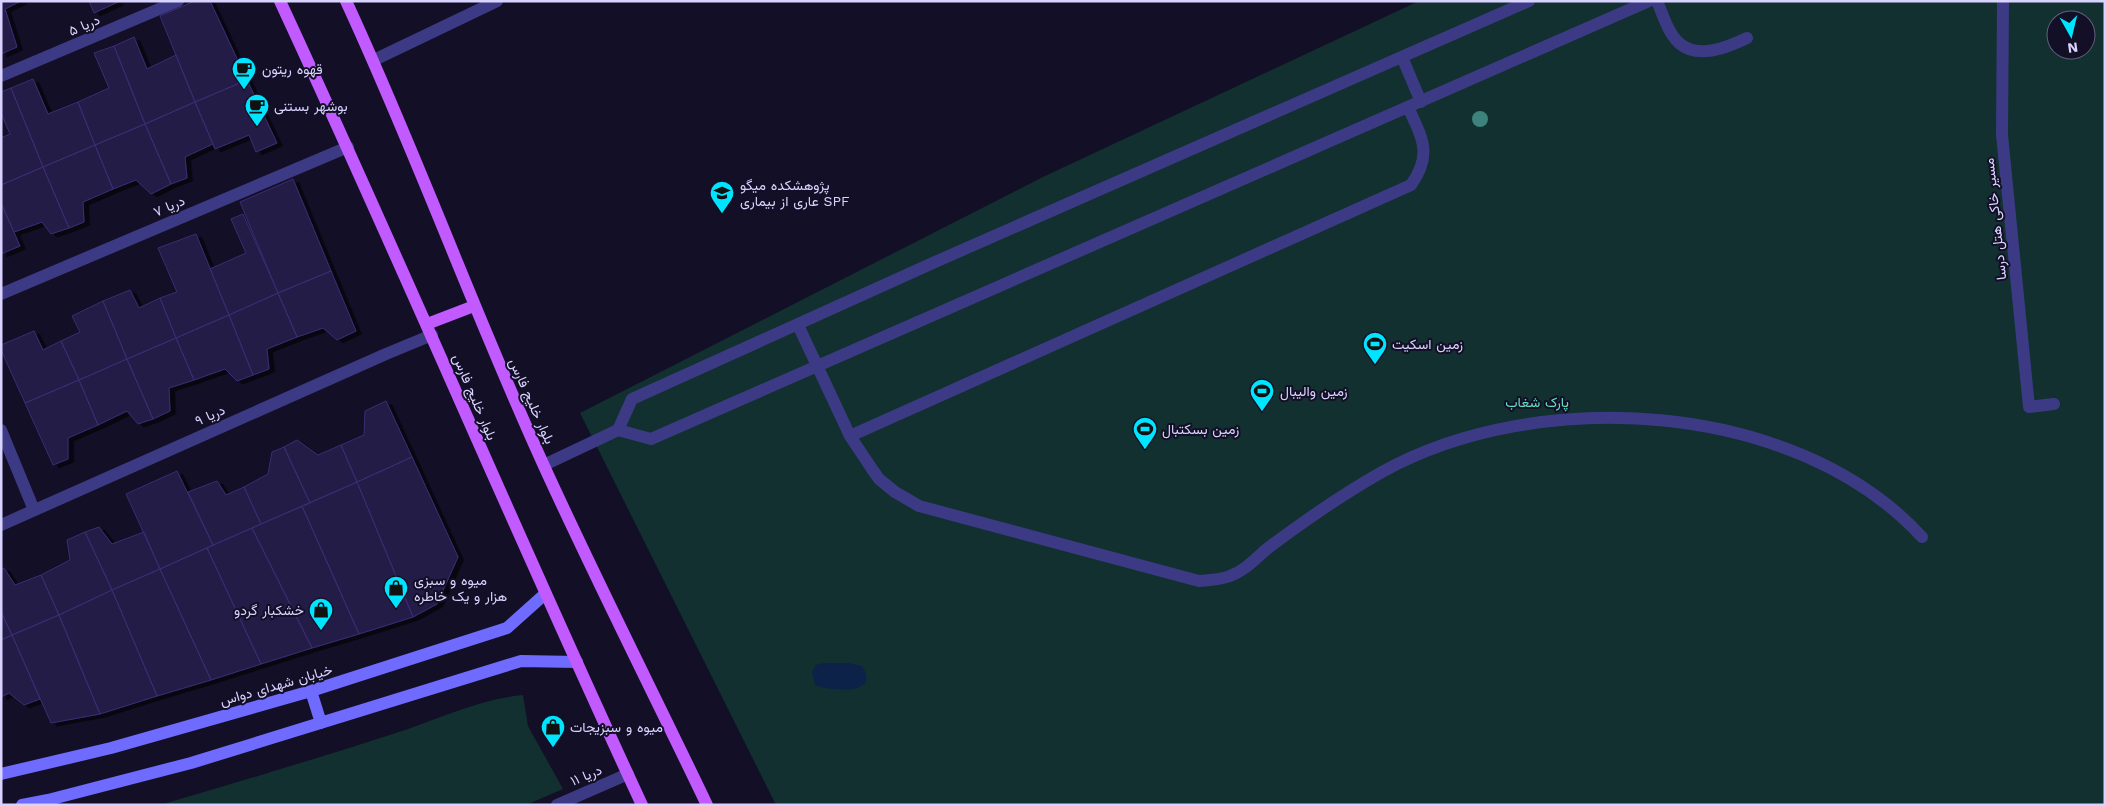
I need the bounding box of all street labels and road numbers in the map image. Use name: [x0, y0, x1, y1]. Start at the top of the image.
street label: دریا ۵: [66, 11, 103, 40]
street label: مسیر خاکی هتل درسا: [1981, 157, 2010, 281]
street label: دریا ۷: [151, 192, 188, 221]
street label: بلوار خلیج‌ فارس: [447, 352, 500, 444]
street label: بلوار خلیج ‌فارس: [503, 356, 558, 447]
street label: دریا ۹: [193, 401, 228, 430]
street label: خیابان شهدای دواس: [218, 661, 334, 710]
street label: دریا ۱۱: [568, 761, 605, 790]

